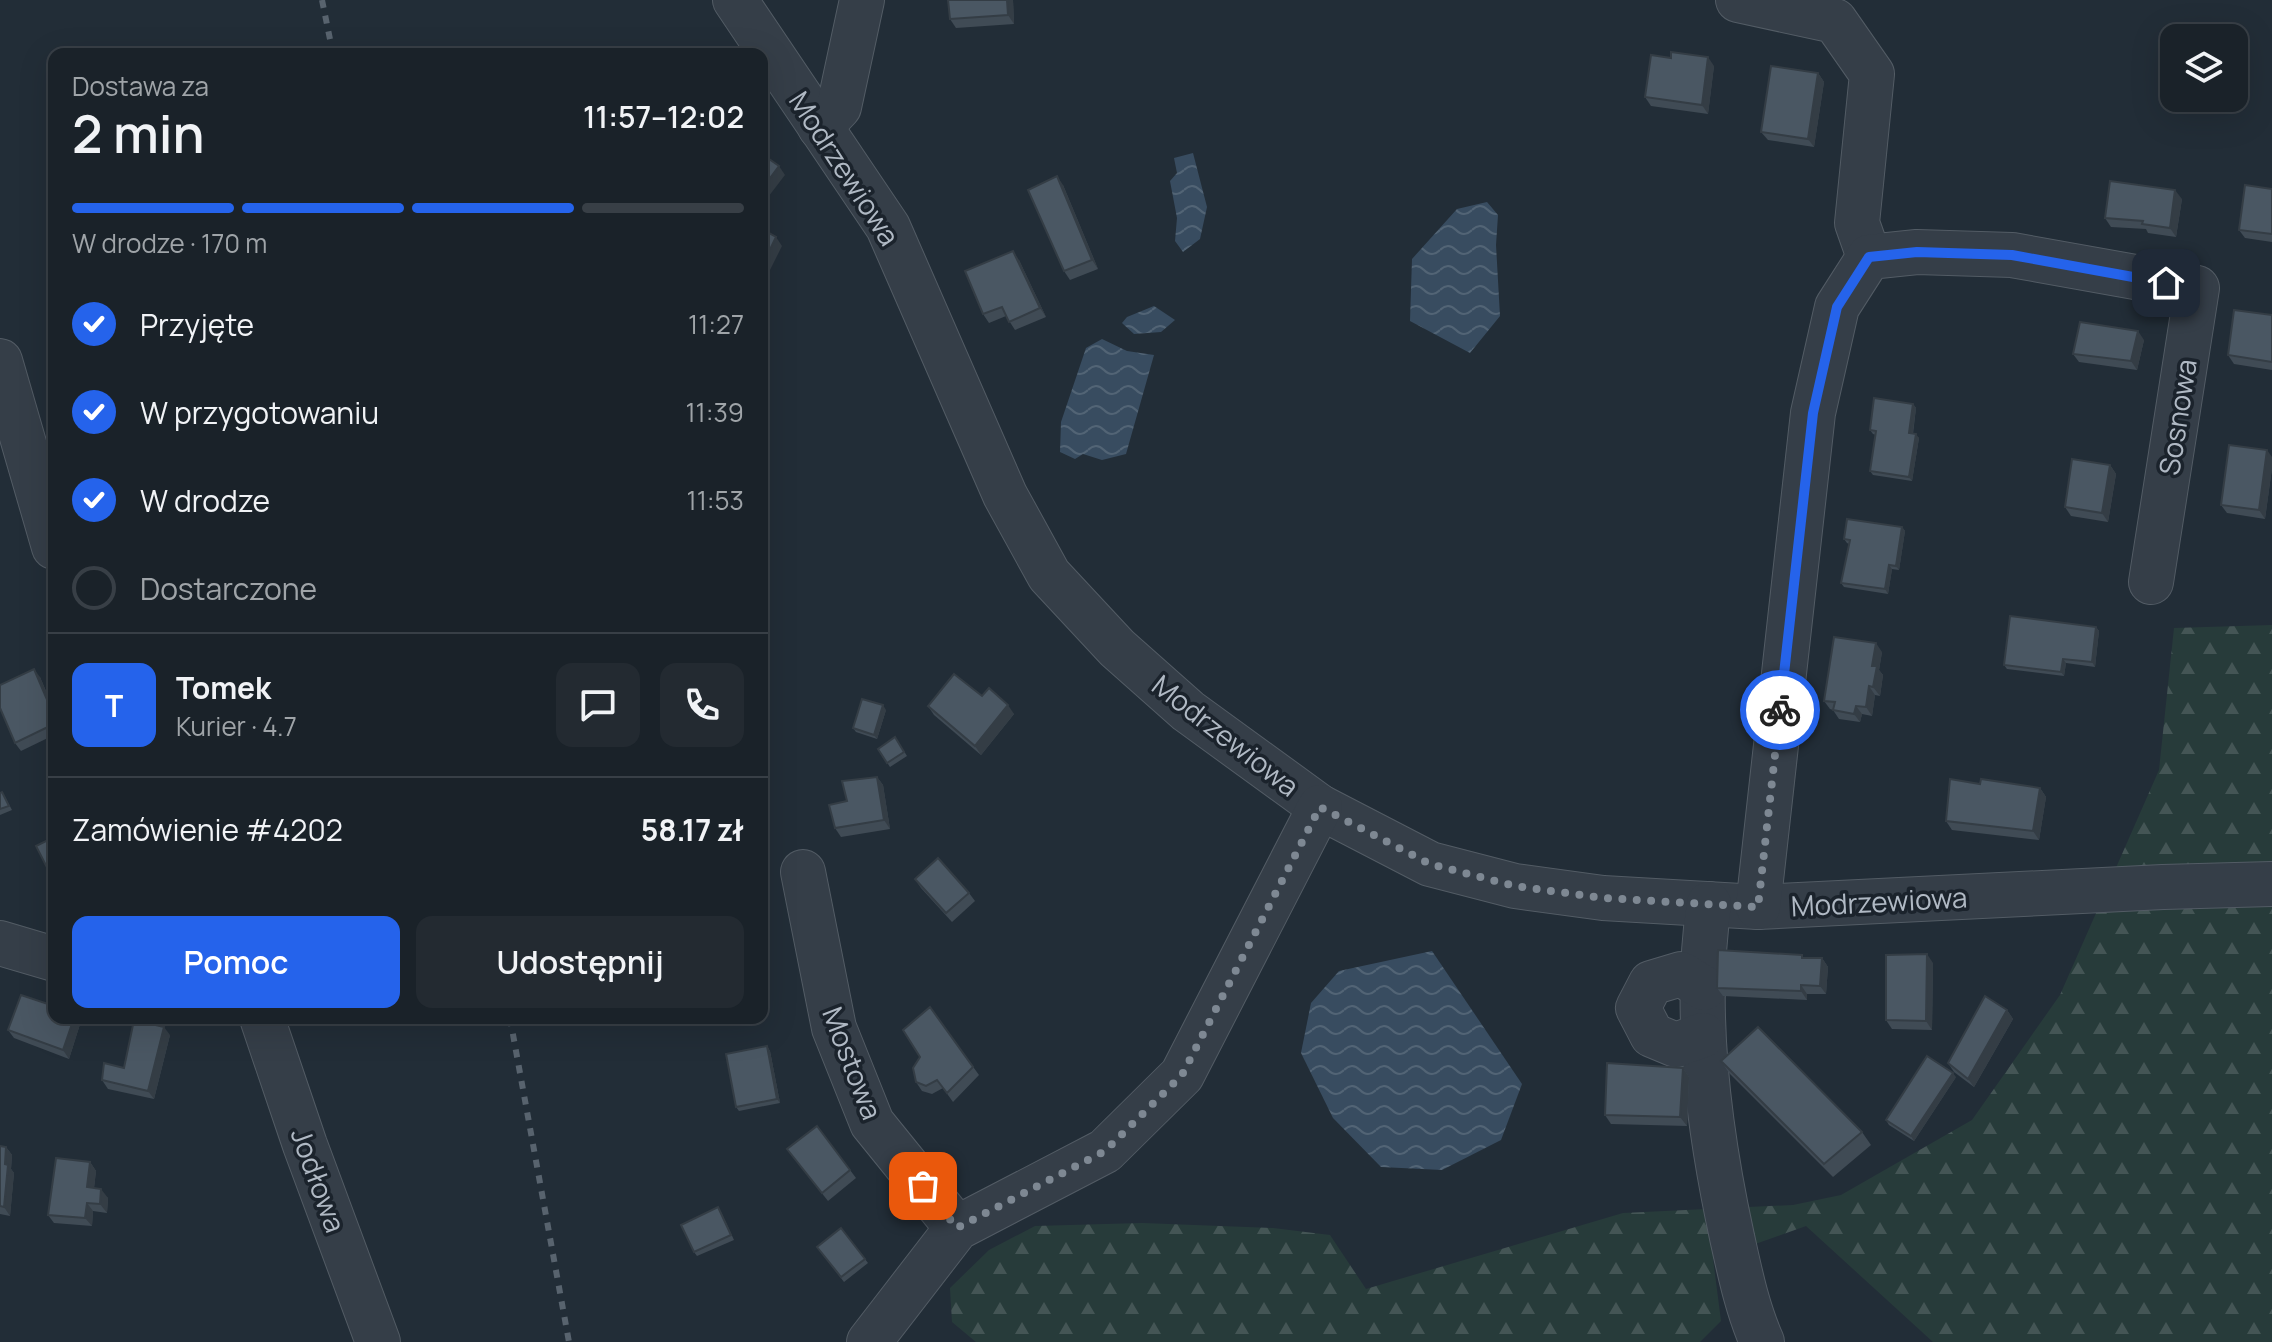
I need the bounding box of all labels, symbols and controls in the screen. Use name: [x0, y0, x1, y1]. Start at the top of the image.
map controls: [2160, 24, 2248, 112]
button: layers: [2160, 24, 2248, 112]
text: Dostawa za: [72, 68, 209, 104]
street label: Modrzewiowa: [781, 84, 909, 252]
text: 11:57–12:02: [583, 96, 744, 137]
text: 2 min: [72, 98, 205, 169]
text: W drodze · 170 m: [72, 225, 267, 261]
pin: [2132, 249, 2200, 317]
icon: home: [2144, 261, 2188, 305]
icon: check: [72, 302, 116, 346]
text: Przyjęte: [140, 304, 254, 345]
text: 11:27: [688, 306, 744, 342]
street label: Sosnowa: [2149, 356, 2205, 478]
icon: check: [72, 390, 116, 434]
text: W przygotowaniu: [140, 392, 379, 433]
text: 11:39: [685, 394, 744, 430]
icon: check: [72, 478, 116, 522]
text: W drodze: [140, 480, 270, 521]
text: 11:53: [687, 482, 744, 518]
text: Dostarczone: [140, 568, 317, 609]
button: chat: [556, 663, 640, 747]
button: phone: [660, 663, 744, 747]
street label: Modrzewiowa: [1145, 666, 1307, 804]
text: Tomek: [176, 667, 271, 708]
courier: [1740, 670, 1820, 750]
text: T: [105, 685, 123, 726]
icon: bike: [1758, 688, 1802, 732]
text: Kurier · 4.7: [176, 708, 297, 744]
text: Zamówienie #4202: [72, 809, 343, 850]
text: 58.17 zł: [641, 809, 744, 850]
street label: Modrzewiowa: [1790, 877, 1968, 925]
button: Pomoc: [72, 916, 400, 1008]
button: Udostępnij: [416, 916, 744, 1008]
street label: Mostowa: [814, 1001, 892, 1125]
street label: Jodłowa: [283, 1123, 355, 1237]
pin: [889, 1152, 957, 1220]
icon: bag: [901, 1164, 945, 1208]

